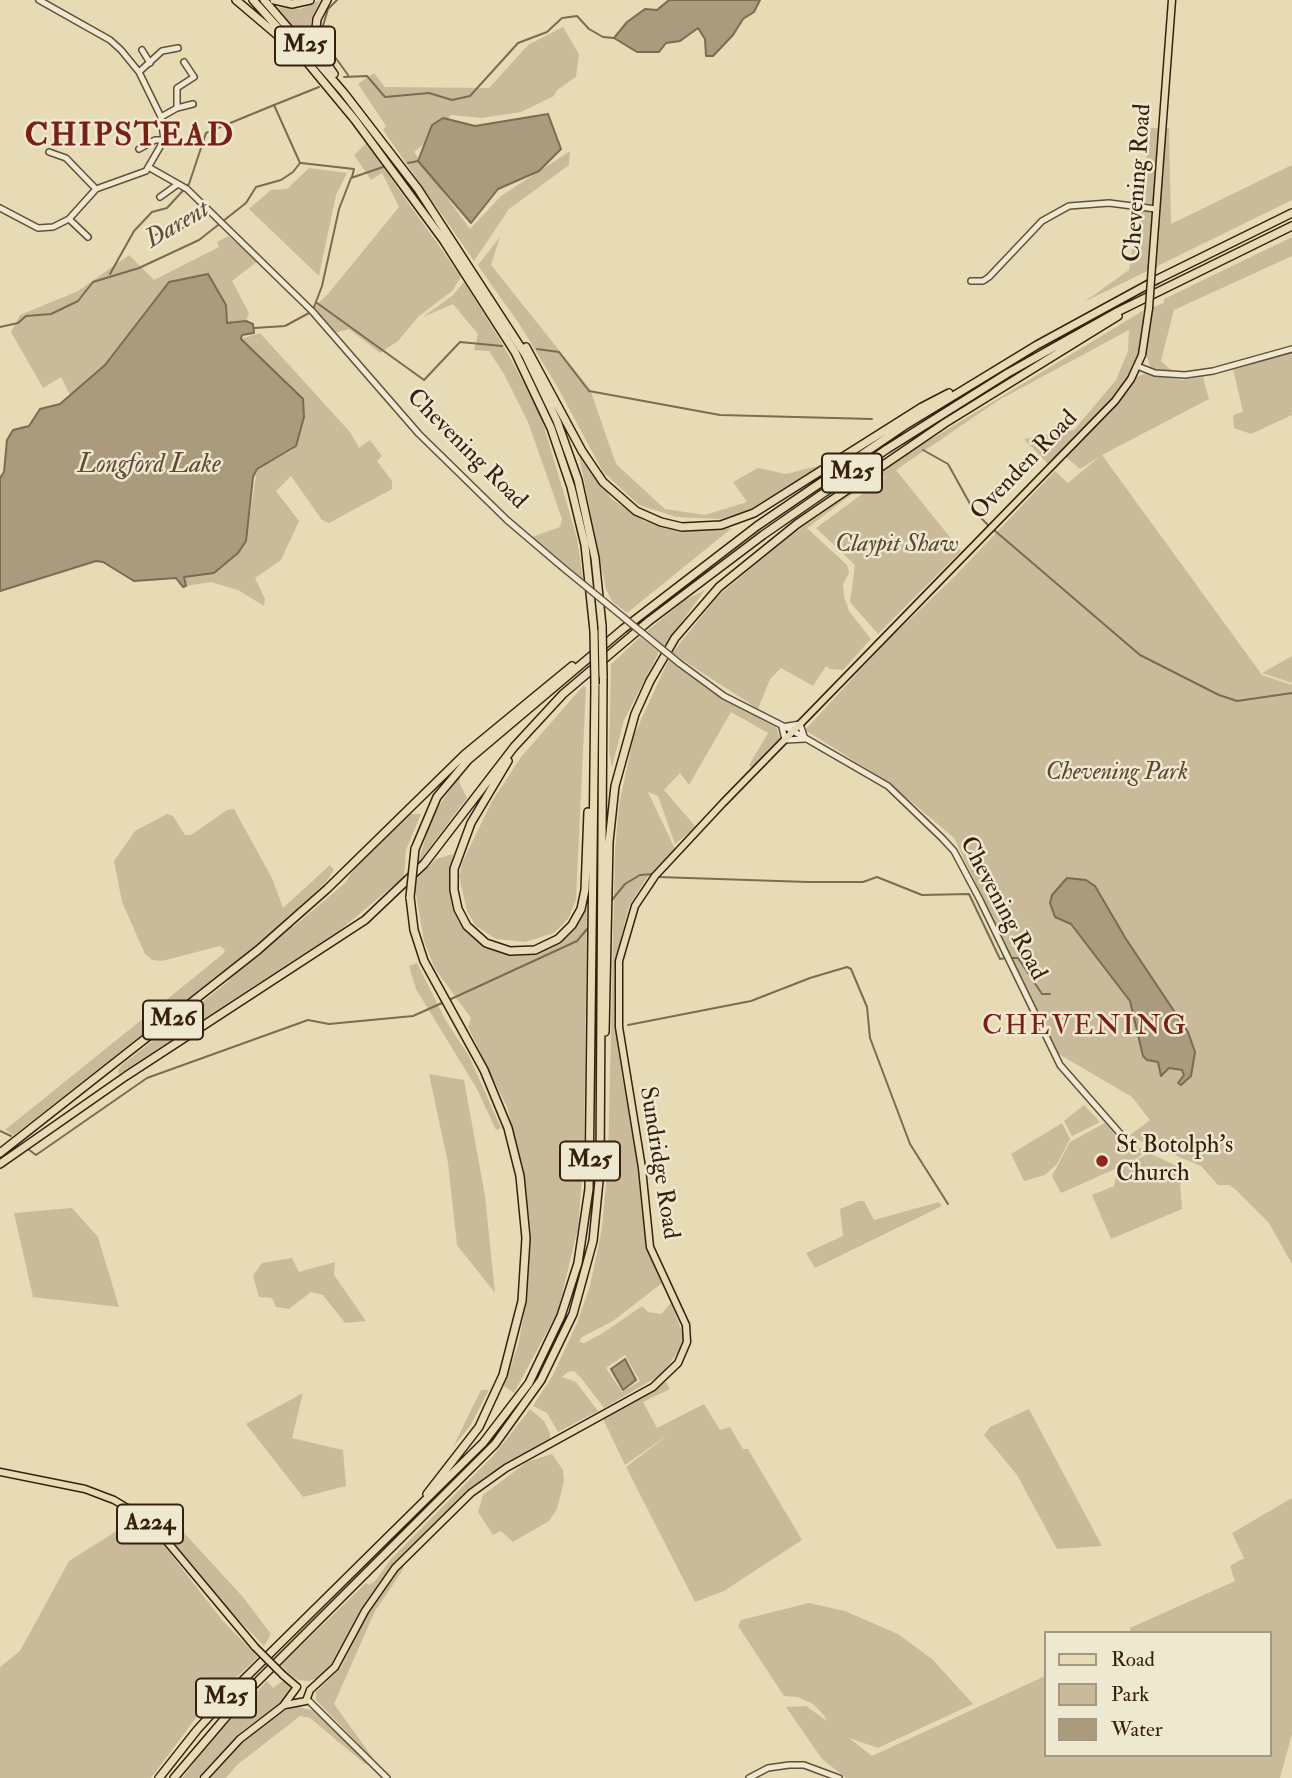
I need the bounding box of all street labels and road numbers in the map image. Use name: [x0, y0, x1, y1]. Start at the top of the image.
road number: M25: [275, 26, 335, 66]
street label: Chevening Road: [1119, 103, 1159, 263]
street label: Chevening Road: [400, 384, 532, 516]
street label: Ovenden Road: [966, 405, 1084, 527]
road number: M25: [822, 453, 882, 492]
street label: Chevening Road: [952, 832, 1052, 986]
road number: M26: [143, 1001, 203, 1040]
street label: Sundridge Road: [632, 1085, 684, 1241]
road number: M25: [560, 1142, 620, 1180]
road number: A224: [117, 1504, 183, 1544]
road number: M25: [196, 1679, 256, 1718]

